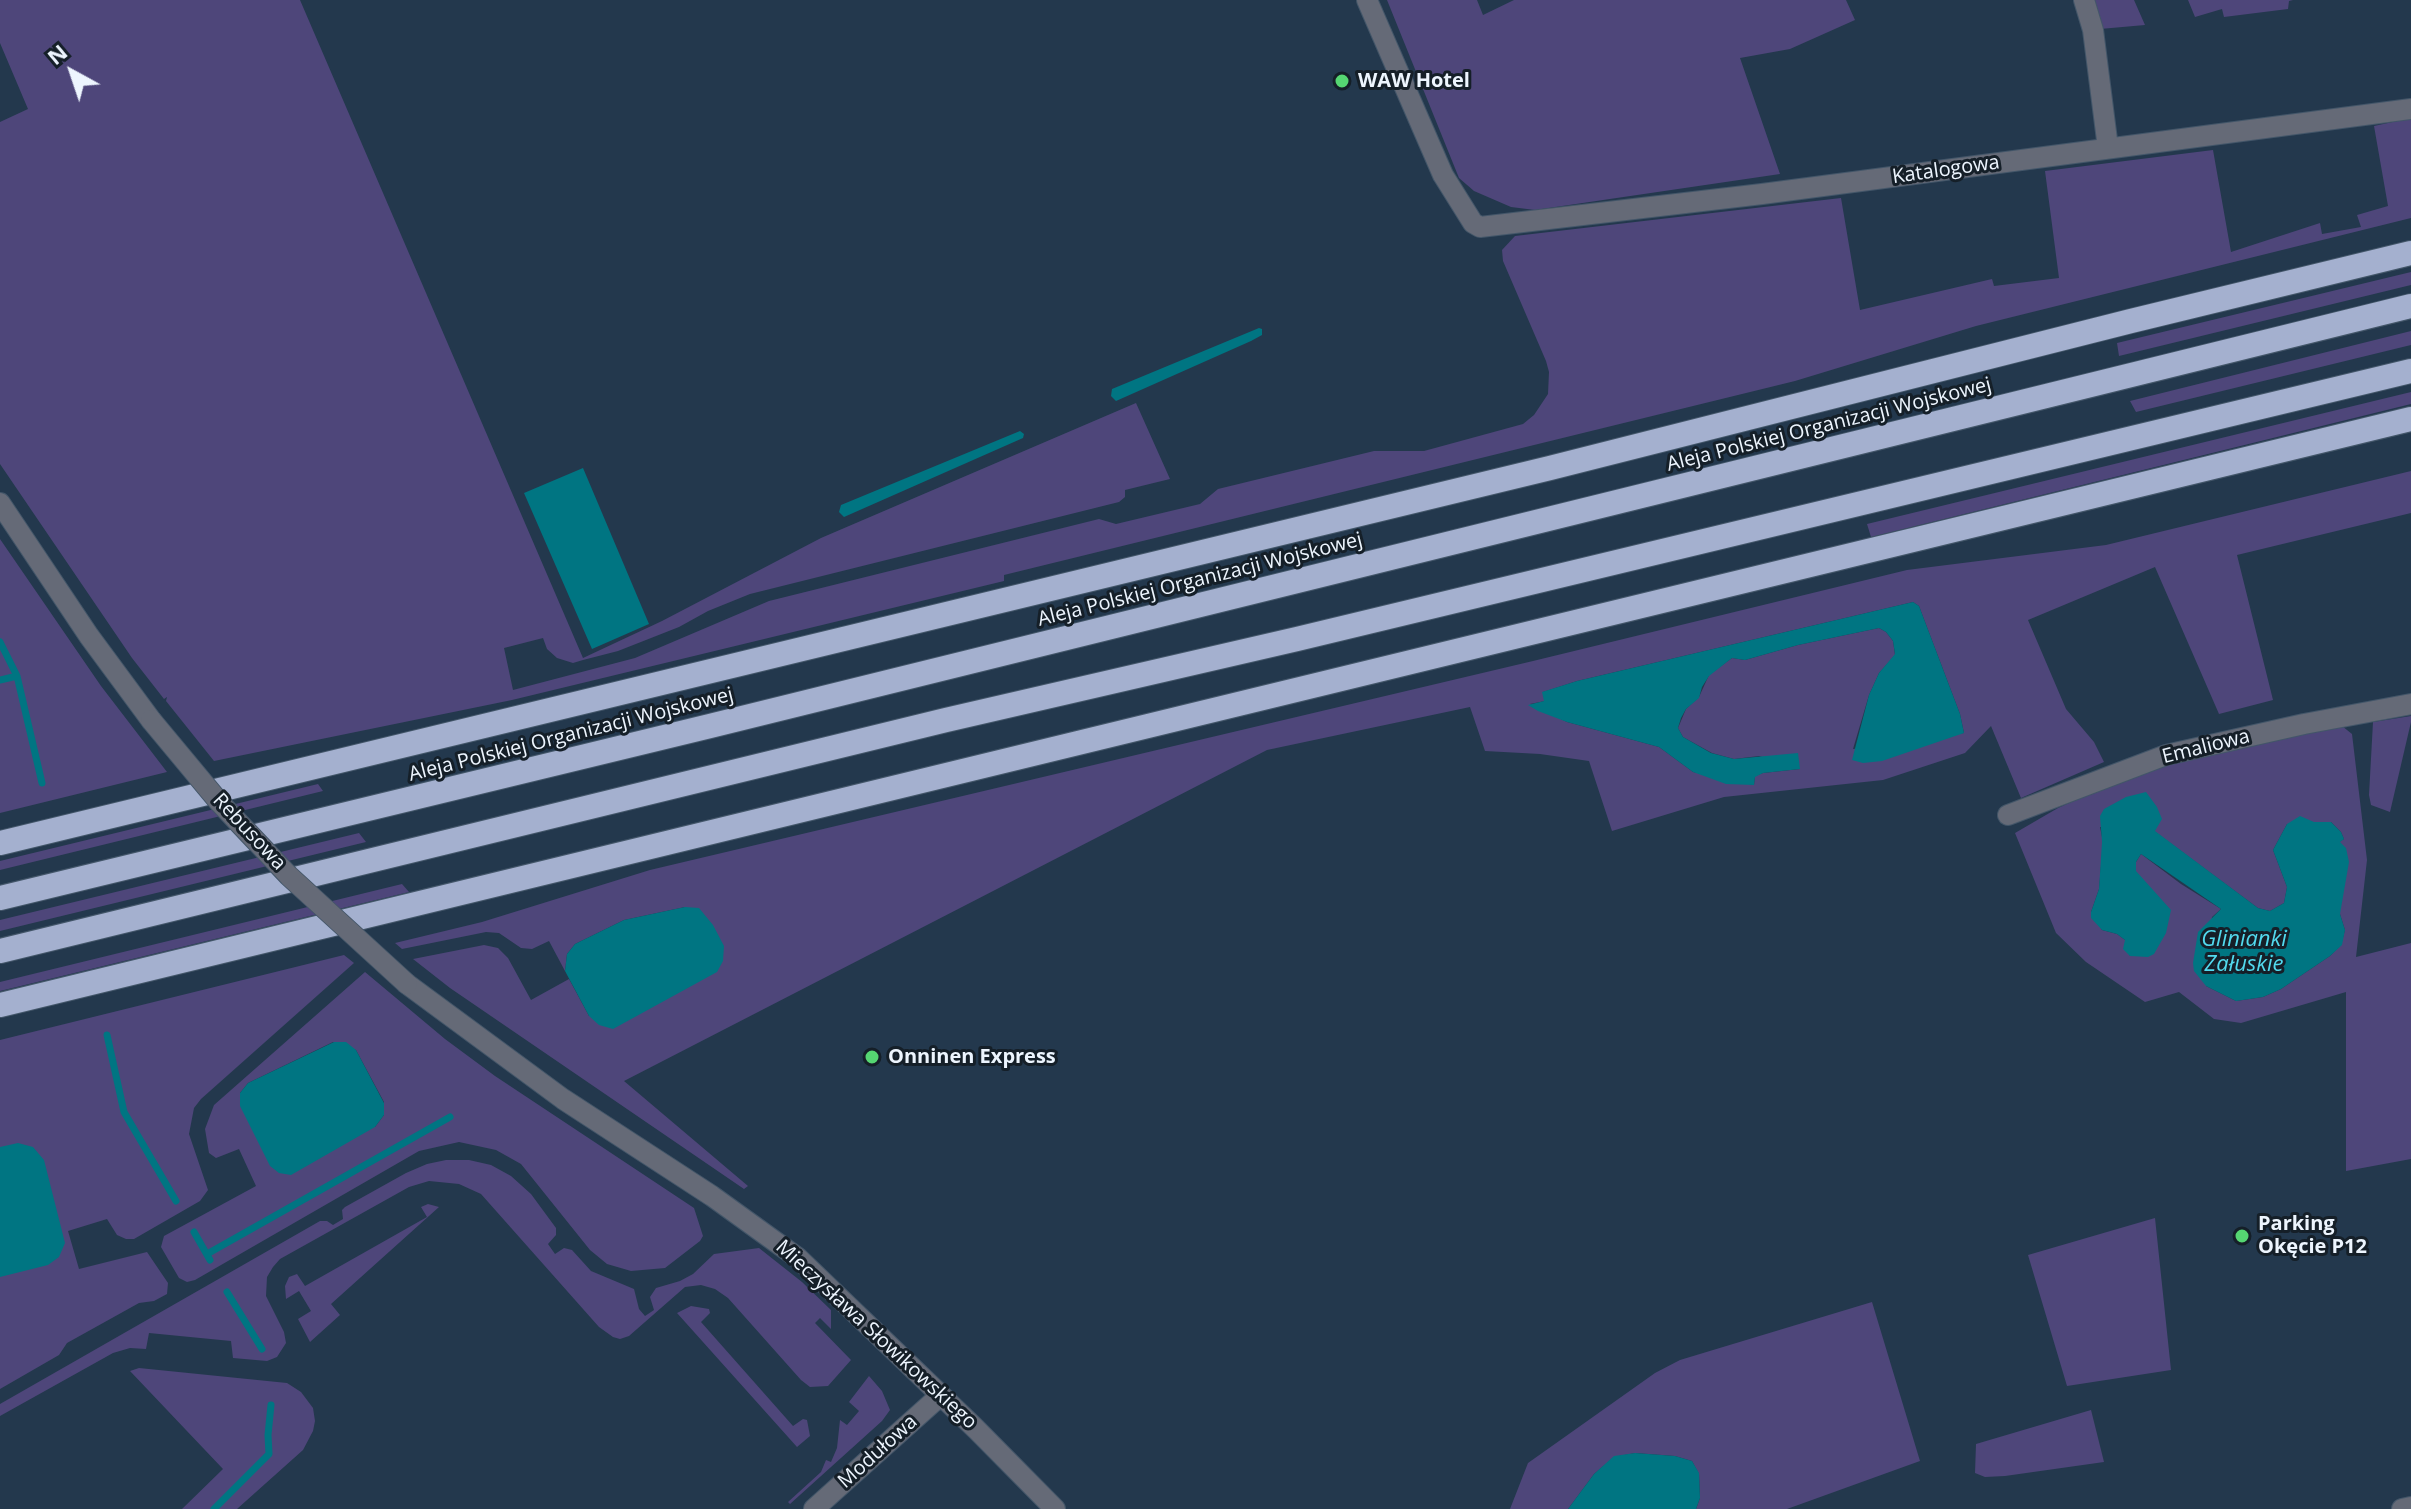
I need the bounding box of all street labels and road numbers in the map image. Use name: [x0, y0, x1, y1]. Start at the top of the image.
street label: Katalogowa: [1891, 151, 2001, 189]
street label: Aleja Polskiej Organizacji Wojskowej: [1664, 373, 1994, 477]
street label: Aleja Polskiej Organizacji Wojskowej: [1035, 528, 1365, 632]
street label: Aleja Polskiej Organizacji Wojskowej: [406, 683, 736, 787]
street label: Emaliowa: [2160, 725, 2252, 769]
street label: Rebusowa: [207, 789, 291, 875]
street label: Mieczysława Słowikowskiego: [770, 1235, 982, 1435]
street label: Modułowa: [833, 1410, 923, 1494]

